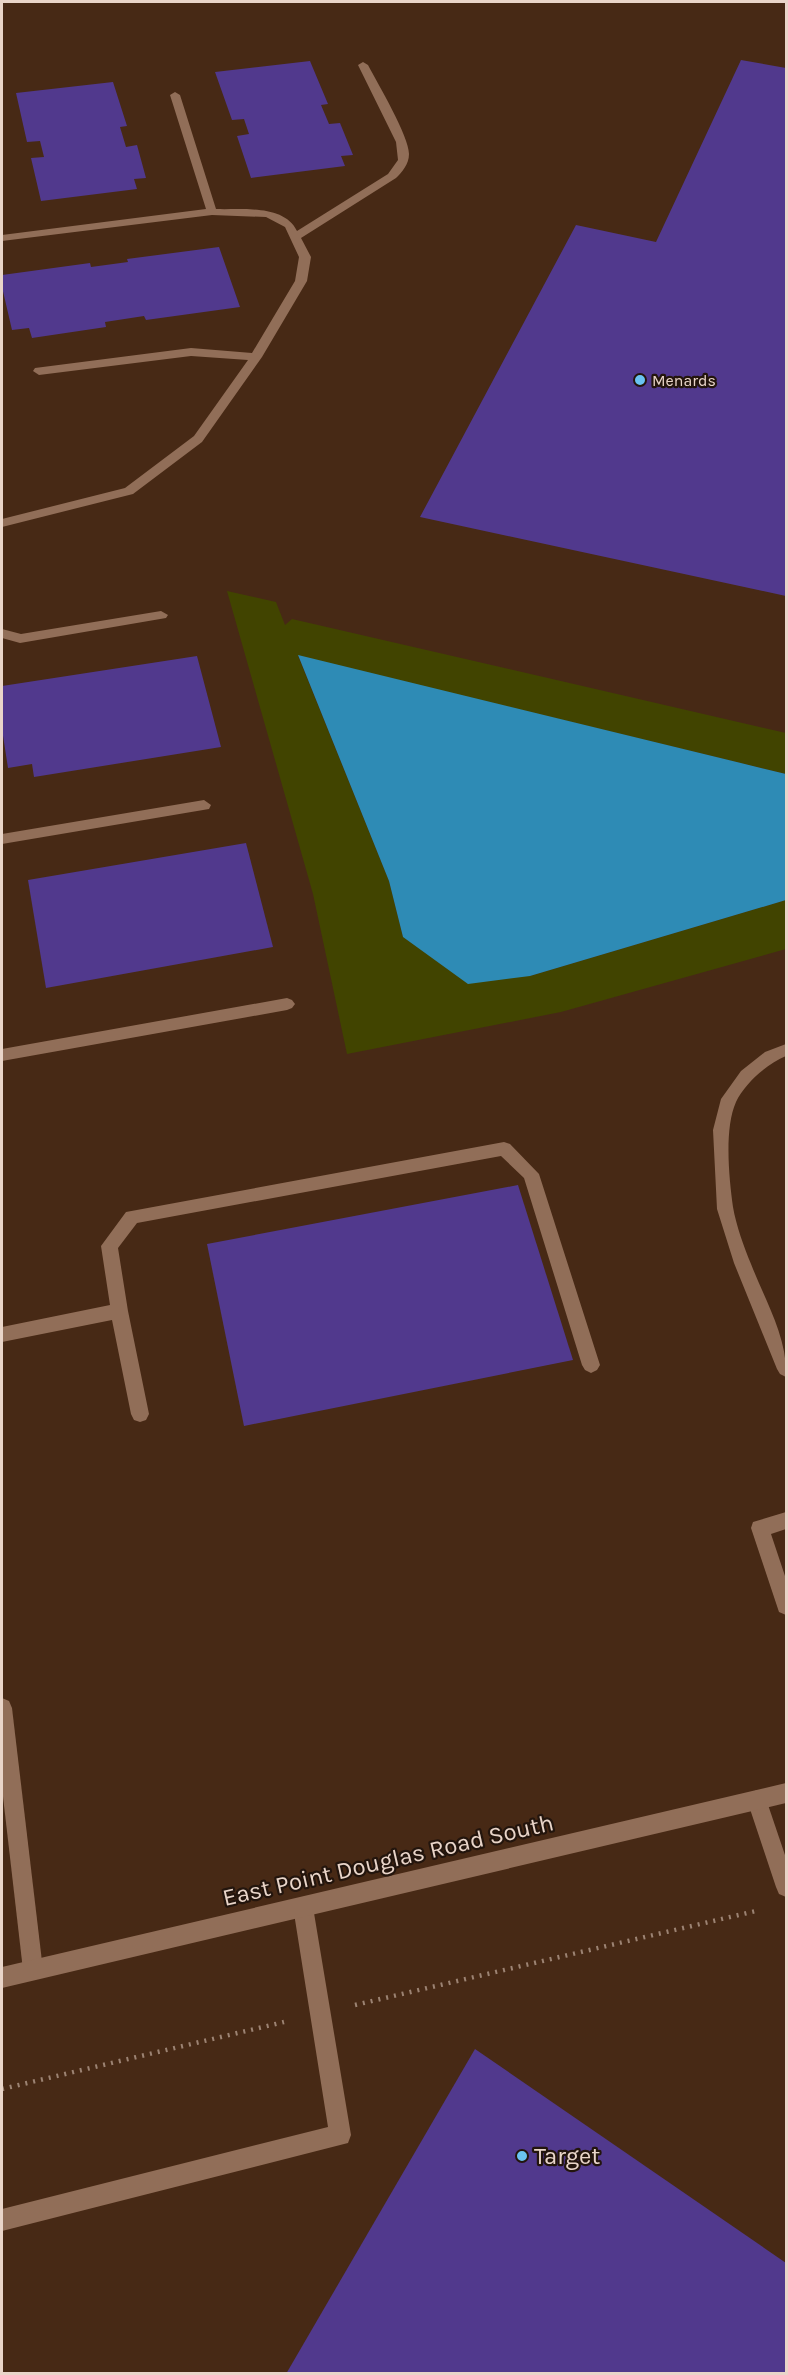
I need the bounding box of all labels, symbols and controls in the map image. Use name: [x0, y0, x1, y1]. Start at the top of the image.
place label: Menards: [652, 371, 716, 390]
marker: Menards: [633, 373, 647, 387]
street label: East Point Douglas Road South: [220, 1808, 556, 1912]
place label: Target: [534, 2142, 600, 2170]
marker: Target: [515, 2149, 529, 2163]

